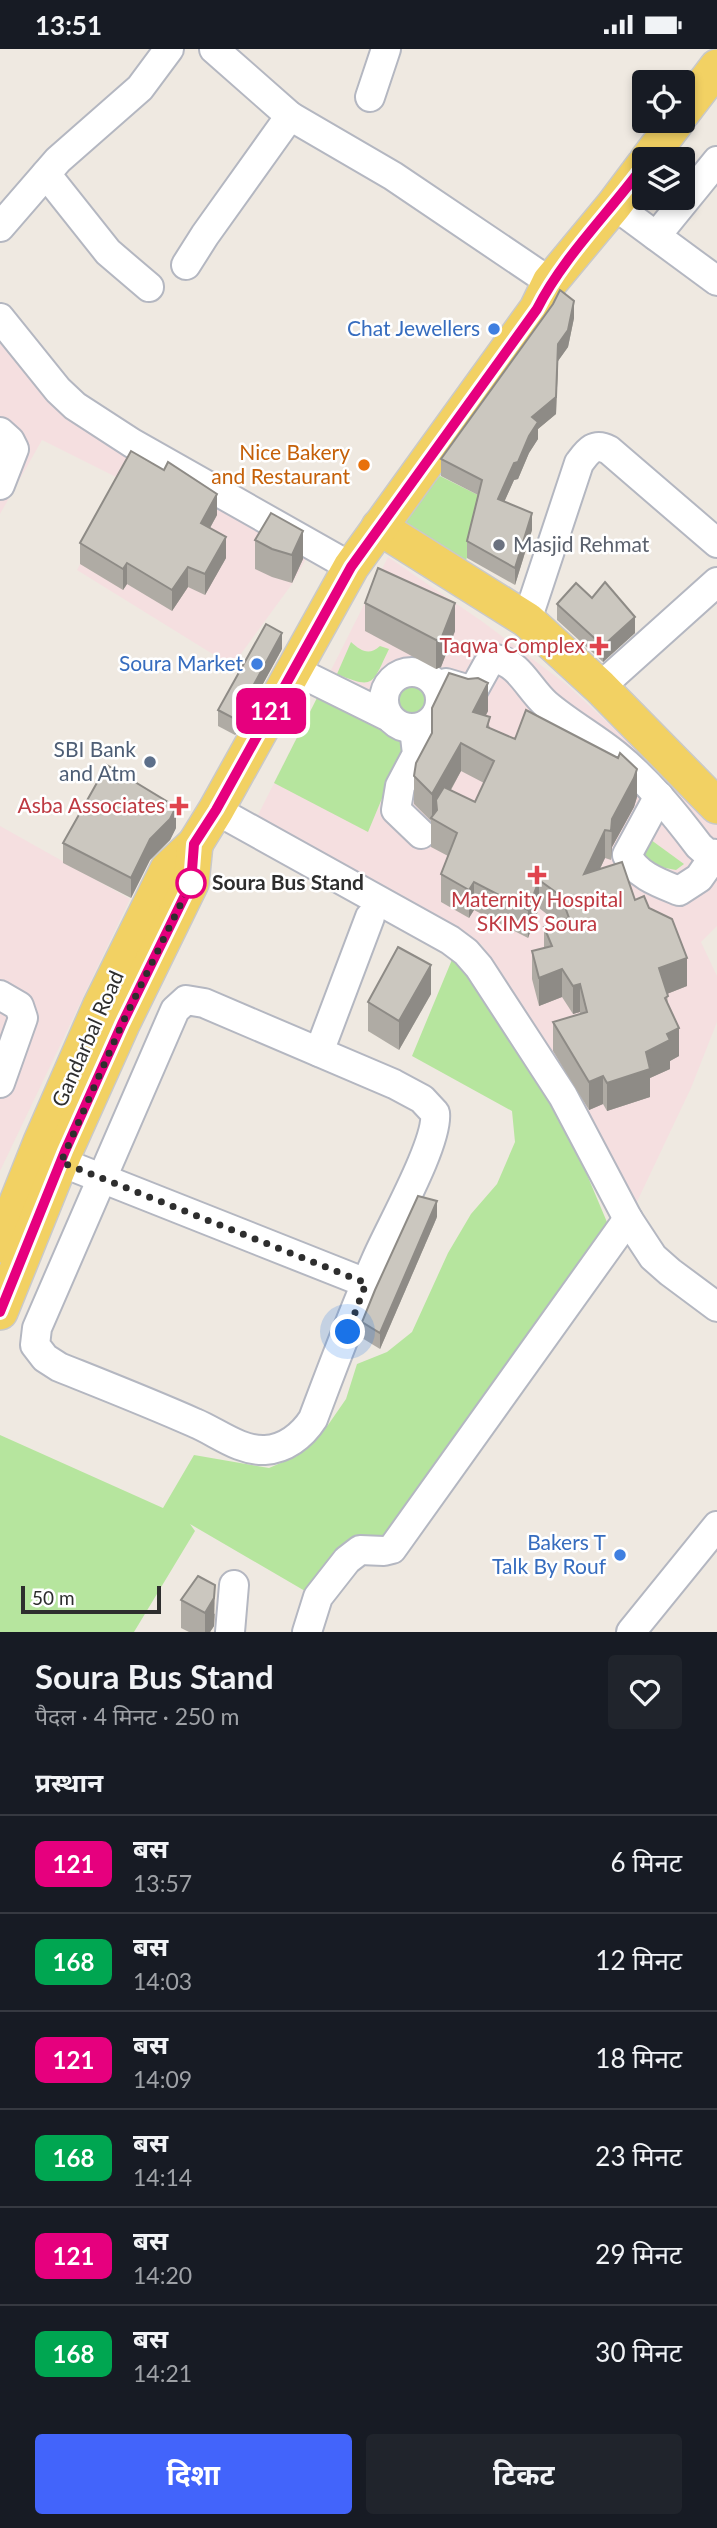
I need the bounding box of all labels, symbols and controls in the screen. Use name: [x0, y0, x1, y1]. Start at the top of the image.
text: 13:51: [35, 9, 102, 41]
map controls: [632, 70, 695, 210]
button: locate: [632, 70, 695, 133]
button: layers: [632, 147, 695, 210]
place label: Chat Jewellers: [347, 315, 480, 340]
marker: Chat Jewellers: [486, 321, 502, 337]
place label: Nice Bakery and Restaurant: [211, 439, 350, 488]
marker: Nice Bakery and Restaurant: [356, 457, 372, 473]
place label: Masjid Rehmat: [513, 531, 650, 556]
marker: Masjid Rehmat: [491, 537, 507, 553]
place label: Taqwa Complex: [439, 632, 586, 657]
marker: Taqwa Complex: [591, 638, 607, 654]
place label: Soura Market: [119, 650, 243, 675]
marker: Soura Market: [249, 656, 265, 672]
line badge: 121: [231, 688, 311, 734]
text: 121: [250, 696, 292, 725]
place label: SBI Bank and Atm: [54, 736, 136, 785]
marker: SBI Bank and Atm: [142, 754, 158, 770]
place label: Asba Associates: [17, 792, 165, 817]
marker: Asba Associates: [171, 798, 187, 814]
marker: Maternity Hospital SKIMS Soura: [527, 865, 547, 885]
marker: Soura Bus Stand: [176, 868, 206, 898]
place label: Soura Bus Stand: [212, 869, 364, 894]
place label: Maternity Hospital SKIMS Soura: [451, 886, 623, 935]
street label: Gandarbal Road: [45, 966, 128, 1110]
your location: [330, 1314, 365, 1349]
place label: Bakers T Talk By Rouf: [492, 1529, 607, 1578]
marker: Bakers T Talk By Rouf: [612, 1547, 628, 1563]
scale bar: [21, 1583, 161, 1615]
text: 50 m: [32, 1586, 75, 1609]
button: heart: [608, 1655, 682, 1729]
text: Soura Bus Stand: [35, 1656, 274, 1696]
text: पैदल · 4 मिनट · 250 m: [35, 1702, 240, 1730]
text: प्रस्थान: [35, 1766, 103, 1798]
text: बस: [133, 1832, 168, 1864]
text: 6 मिनट: [610, 1846, 682, 1878]
text: 121: [53, 1849, 94, 1878]
text: 13:57: [133, 1869, 192, 1897]
text: बस: [133, 1930, 168, 1962]
text: 12 मिनट: [595, 1944, 682, 1976]
text: 168: [53, 1947, 94, 1976]
text: 14:03: [133, 1967, 192, 1995]
text: बस: [133, 2028, 168, 2060]
text: 18 मिनट: [595, 2042, 682, 2074]
text: 121: [53, 2045, 94, 2074]
text: 14:09: [133, 2065, 192, 2093]
text: बस: [133, 2126, 168, 2158]
text: 23 मिनट: [595, 2140, 682, 2172]
text: 168: [53, 2143, 94, 2172]
text: 14:14: [133, 2163, 192, 2191]
text: बस: [133, 2224, 168, 2256]
text: 29 मिनट: [595, 2238, 682, 2270]
text: 121: [53, 2241, 94, 2270]
text: 14:20: [133, 2261, 192, 2289]
text: बस: [133, 2322, 168, 2354]
text: 30 मिनट: [595, 2336, 682, 2368]
text: 168: [53, 2339, 94, 2368]
text: 14:21: [133, 2359, 192, 2387]
button: दिशा: [35, 2434, 352, 2514]
button: टिकट: [366, 2434, 682, 2514]

